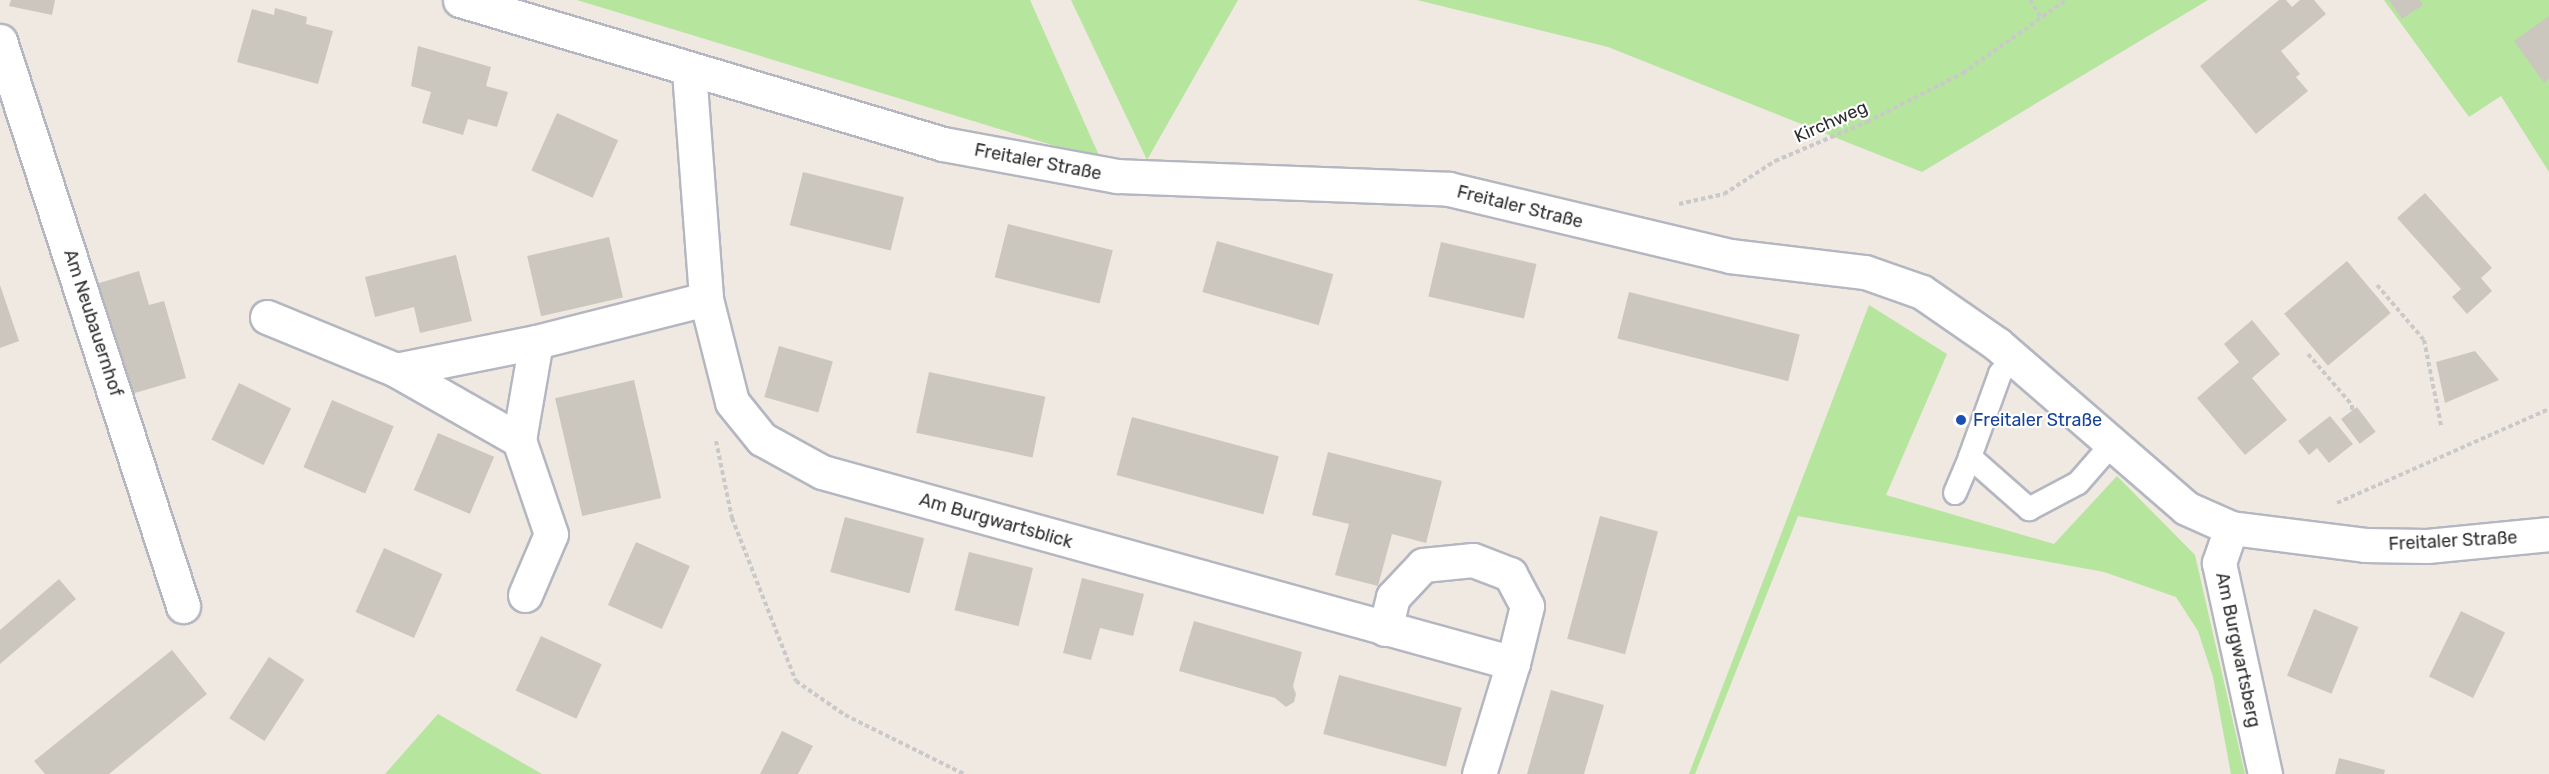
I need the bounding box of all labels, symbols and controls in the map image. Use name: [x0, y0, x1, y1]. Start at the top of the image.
street label: Kirchweg: [1791, 96, 1871, 148]
street label: Freitaler Straße: [972, 139, 1104, 185]
street label: Freitaler Straße: [1455, 181, 1585, 233]
street label: Am Neubauernhof: [59, 247, 127, 399]
place label: Freitaler Straße: [1973, 409, 2103, 431]
marker: Freitaler Straße: [1954, 413, 1968, 427]
street label: Am Burgwartsblick: [917, 489, 1075, 553]
street label: Freitaler Straße: [2388, 527, 2518, 555]
street label: Am Burgwartsberg: [2211, 570, 2265, 730]

